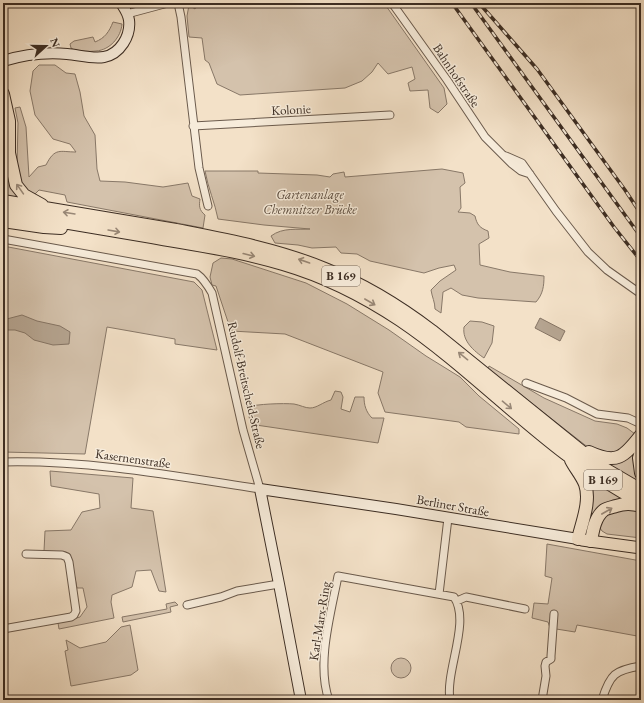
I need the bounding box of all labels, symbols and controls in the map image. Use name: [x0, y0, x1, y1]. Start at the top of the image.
north arrow: [26, 26, 66, 66]
text: N: [47, 36, 64, 49]
street label: Bahnhofstraße: [429, 40, 484, 110]
street label: Kolonie: [271, 100, 311, 119]
one-way arrow: [16, 183, 24, 194]
park label: Gartenanlage Chemnitzer Brücke: [263, 186, 357, 218]
one-way arrow: [63, 209, 76, 217]
one-way arrow: [107, 227, 120, 235]
one-way arrow: [242, 252, 255, 260]
one-way arrow: [298, 257, 311, 264]
road number: B 169: [322, 266, 360, 286]
one-way arrow: [364, 299, 376, 307]
street label: Rudolf-Breitscheid-Straße: [224, 320, 269, 450]
one-way arrow: [457, 351, 468, 360]
one-way arrow: [501, 401, 512, 410]
street label: Kasernenstraße: [94, 445, 172, 472]
road number: B 169: [584, 470, 622, 490]
street label: Berliner Straße: [415, 491, 491, 520]
one-way arrow: [601, 506, 612, 515]
street label: Karl-Marx-Ring: [305, 580, 334, 662]

